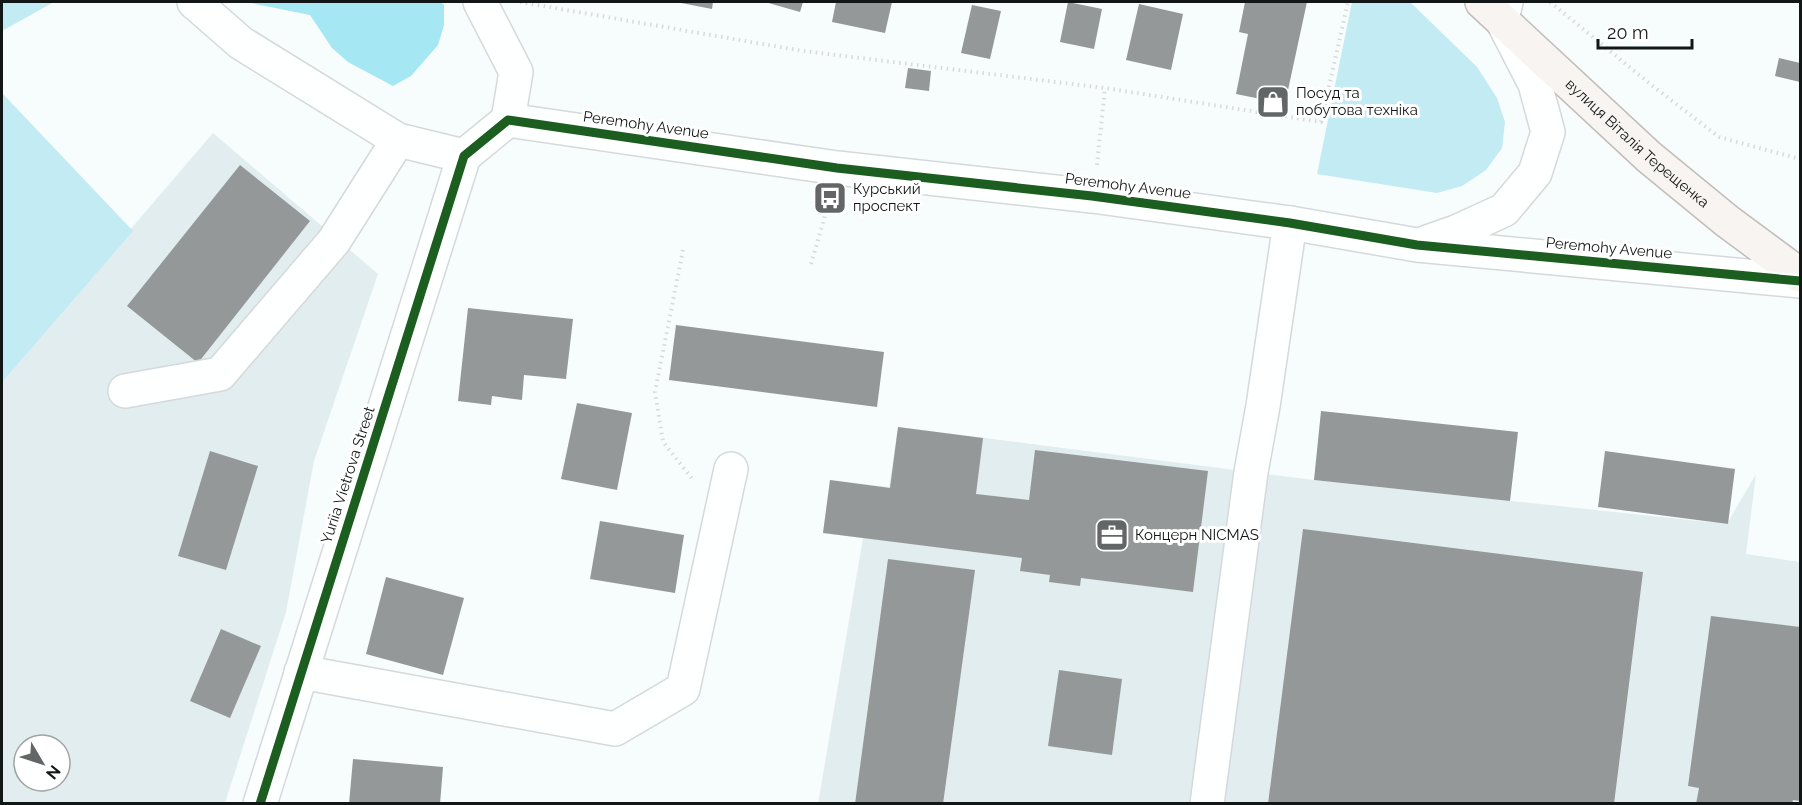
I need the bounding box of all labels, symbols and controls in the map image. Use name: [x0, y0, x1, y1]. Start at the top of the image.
scale bar: [1598, 12, 1692, 50]
text: 20 m: [1607, 22, 1649, 43]
street label: вулиця Віталія Терещенка: [1562, 75, 1713, 212]
shop icon: Посуд та побутова техніка: [1255, 84, 1291, 120]
place label: Посуд та побутова техніка: [1296, 84, 1418, 119]
street label: Peremohy Avenue: [582, 107, 710, 143]
street label: Peremohy Avenue: [1064, 169, 1192, 203]
bus stop icon: Курський проспект: [812, 180, 848, 216]
place label: Курський проспект: [853, 180, 921, 215]
street label: Peremohy Avenue: [1545, 234, 1673, 263]
street label: Yuriia Vietrova Street: [317, 404, 379, 546]
office icon: Концерн NICMAS: [1094, 517, 1130, 553]
place label: Концерн NICMAS: [1135, 526, 1259, 544]
north arrow: [12, 733, 72, 793]
text: N: [42, 761, 64, 783]

